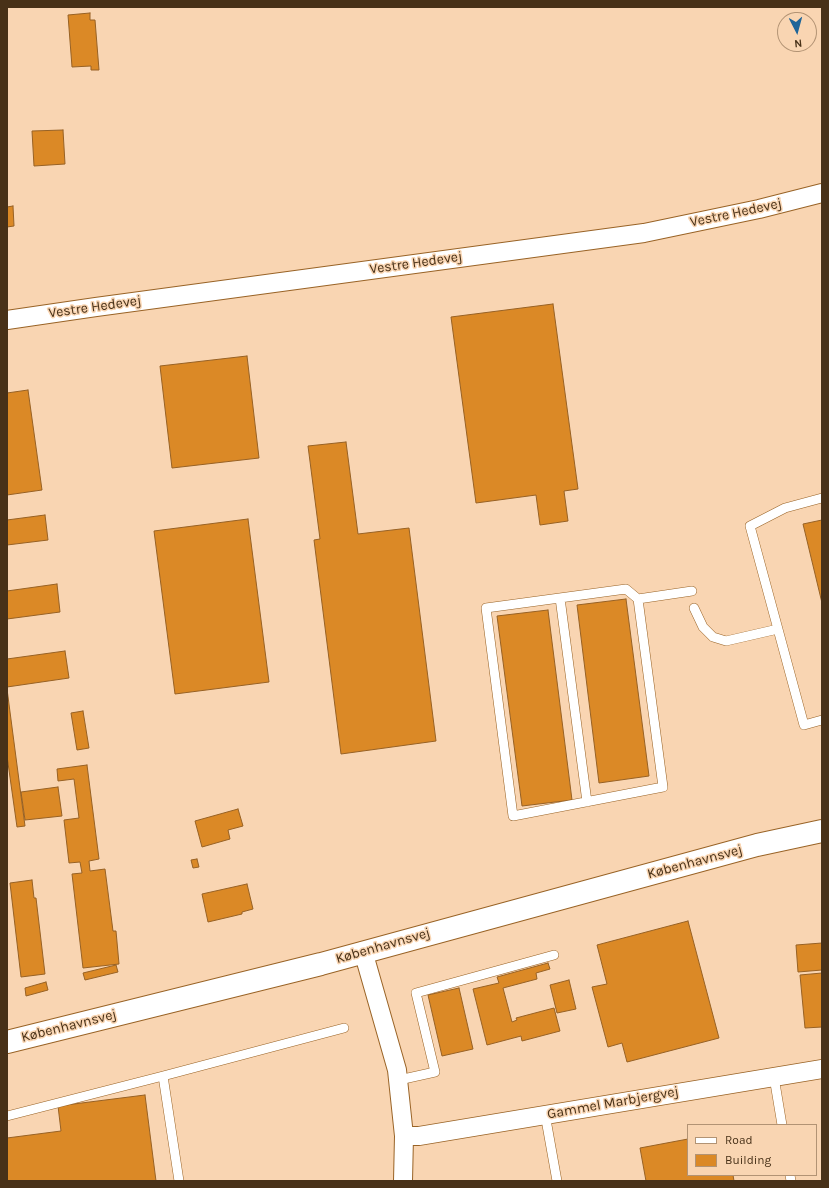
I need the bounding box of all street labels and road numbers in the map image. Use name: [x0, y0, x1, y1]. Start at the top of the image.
street label: Vestre Hedevej: [689, 195, 783, 231]
street label: Vestre Hedevej: [369, 248, 463, 278]
street label: Vestre Hedevej: [48, 292, 142, 322]
street label: Københavnsvej: [646, 841, 744, 883]
street label: Københavnsvej: [334, 924, 432, 968]
street label: Københavnsvej: [20, 1006, 118, 1046]
street label: Gammel Marbjergvej: [546, 1083, 680, 1123]

